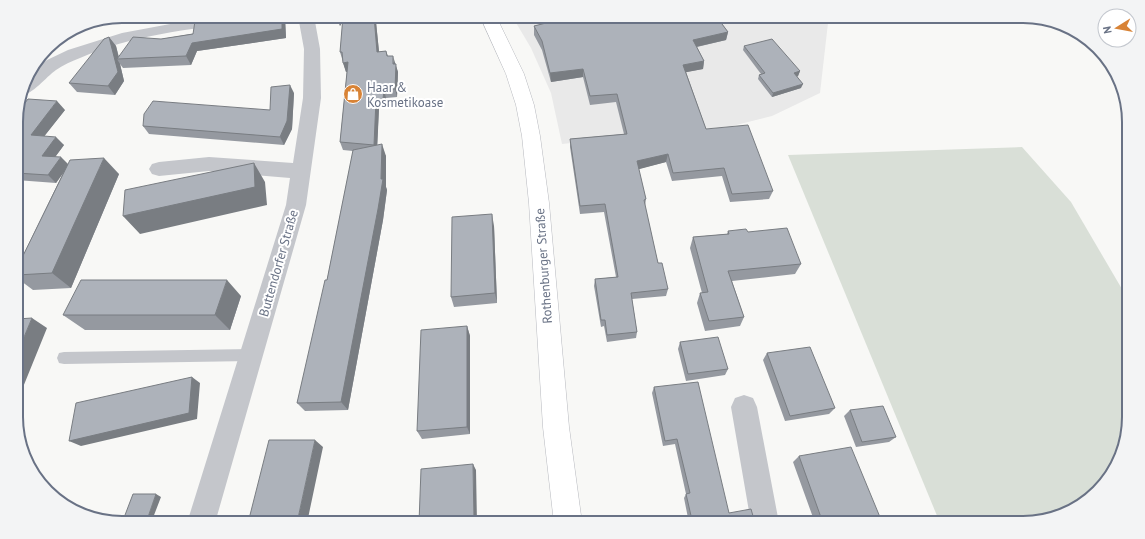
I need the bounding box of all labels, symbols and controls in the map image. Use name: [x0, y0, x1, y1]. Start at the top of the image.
north arrow: [1097, 8, 1137, 48]
text: N: [1100, 25, 1115, 35]
place label: Haar & Kosmetikoase: [367, 79, 443, 111]
shop icon: Haar & Kosmetikoase: [342, 83, 364, 105]
street label: Buttendorfer Straße: [255, 208, 302, 319]
street label: Rothenburger Straße: [531, 208, 556, 324]

